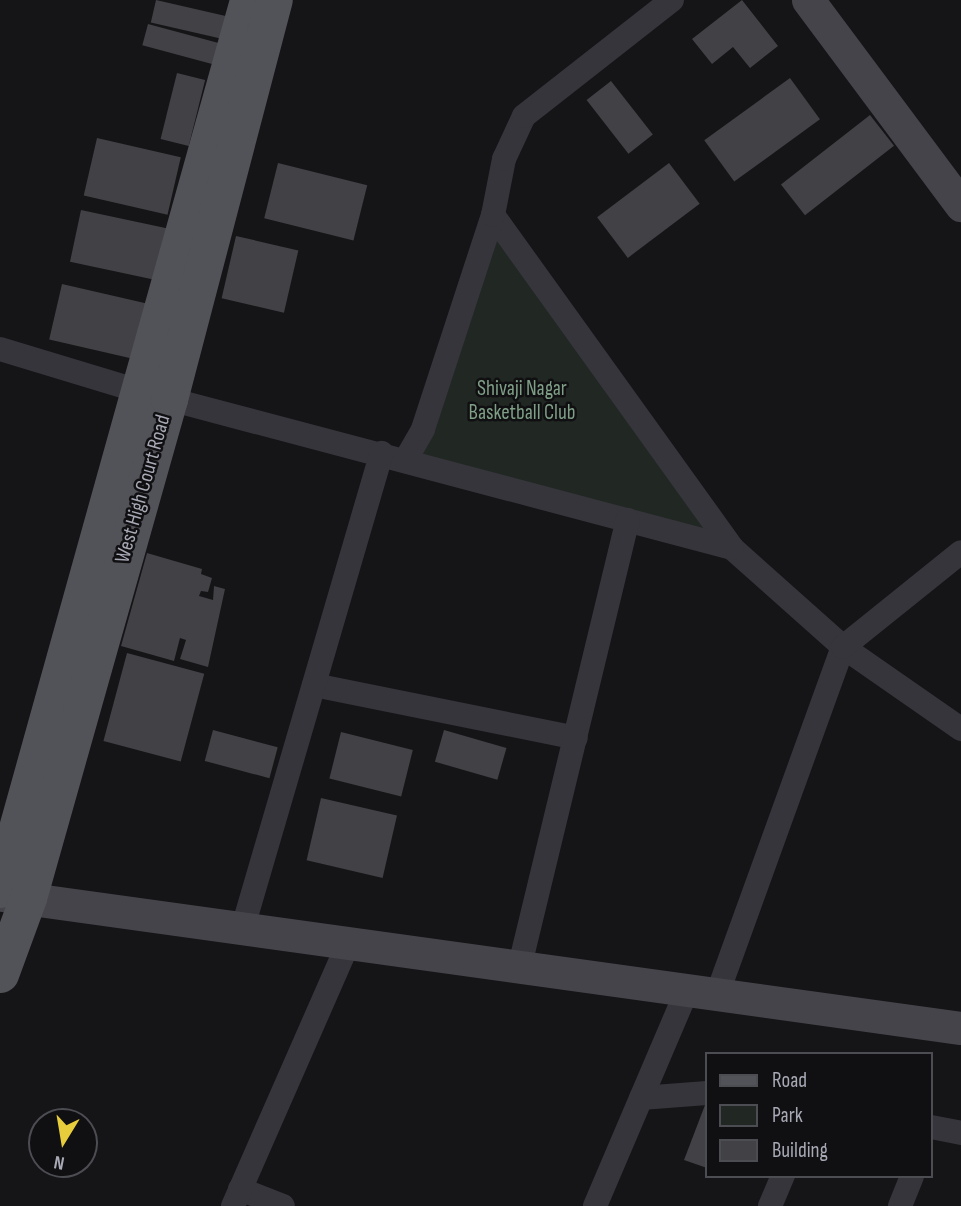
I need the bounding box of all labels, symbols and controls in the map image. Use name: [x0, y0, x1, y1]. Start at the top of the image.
park label: Shivaji Nagar Basketball Club: [468, 376, 576, 426]
street label: West High Court Road: [110, 412, 176, 566]
legend: [706, 1052, 933, 1178]
text: Road: [772, 1068, 807, 1093]
text: Park: [772, 1103, 803, 1128]
north arrow: [28, 1108, 98, 1178]
text: Building: [772, 1138, 828, 1163]
text: N: [52, 1150, 66, 1174]

